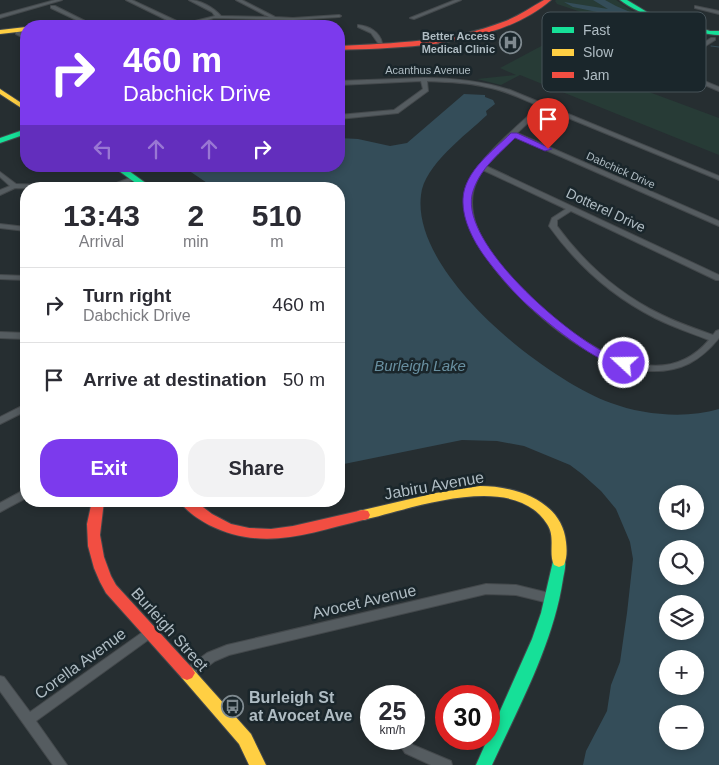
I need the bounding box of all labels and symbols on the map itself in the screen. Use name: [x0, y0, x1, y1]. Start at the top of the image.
legend: [542, 12, 706, 92]
text: Fast: [583, 22, 610, 38]
place label: Better Access Medical Clinic: [422, 30, 495, 55]
hospital icon: Better Access Medical Clinic: [499, 30, 523, 54]
text: Slow: [583, 44, 614, 60]
street label: Acanthus Avenue: [385, 64, 471, 76]
text: Jam: [583, 67, 609, 83]
pin: [527, 98, 569, 149]
street label: Dabchick Drive: [585, 149, 657, 191]
street label: Dotterel Drive: [564, 185, 648, 235]
position arrow: [597, 336, 649, 388]
water label: Burleigh Lake: [374, 357, 466, 374]
street label: Jabiru Avenue: [383, 468, 485, 503]
street label: Avocet Avenue: [310, 581, 418, 622]
street label: Burleigh Street: [128, 584, 212, 675]
street label: Corella Avenue: [32, 625, 129, 702]
speed limit sign: 30: [435, 685, 500, 750]
place label: Burleigh St at Avocet Ave: [249, 689, 353, 724]
bus stop icon: Burleigh St at Avocet Ave: [221, 694, 245, 718]

